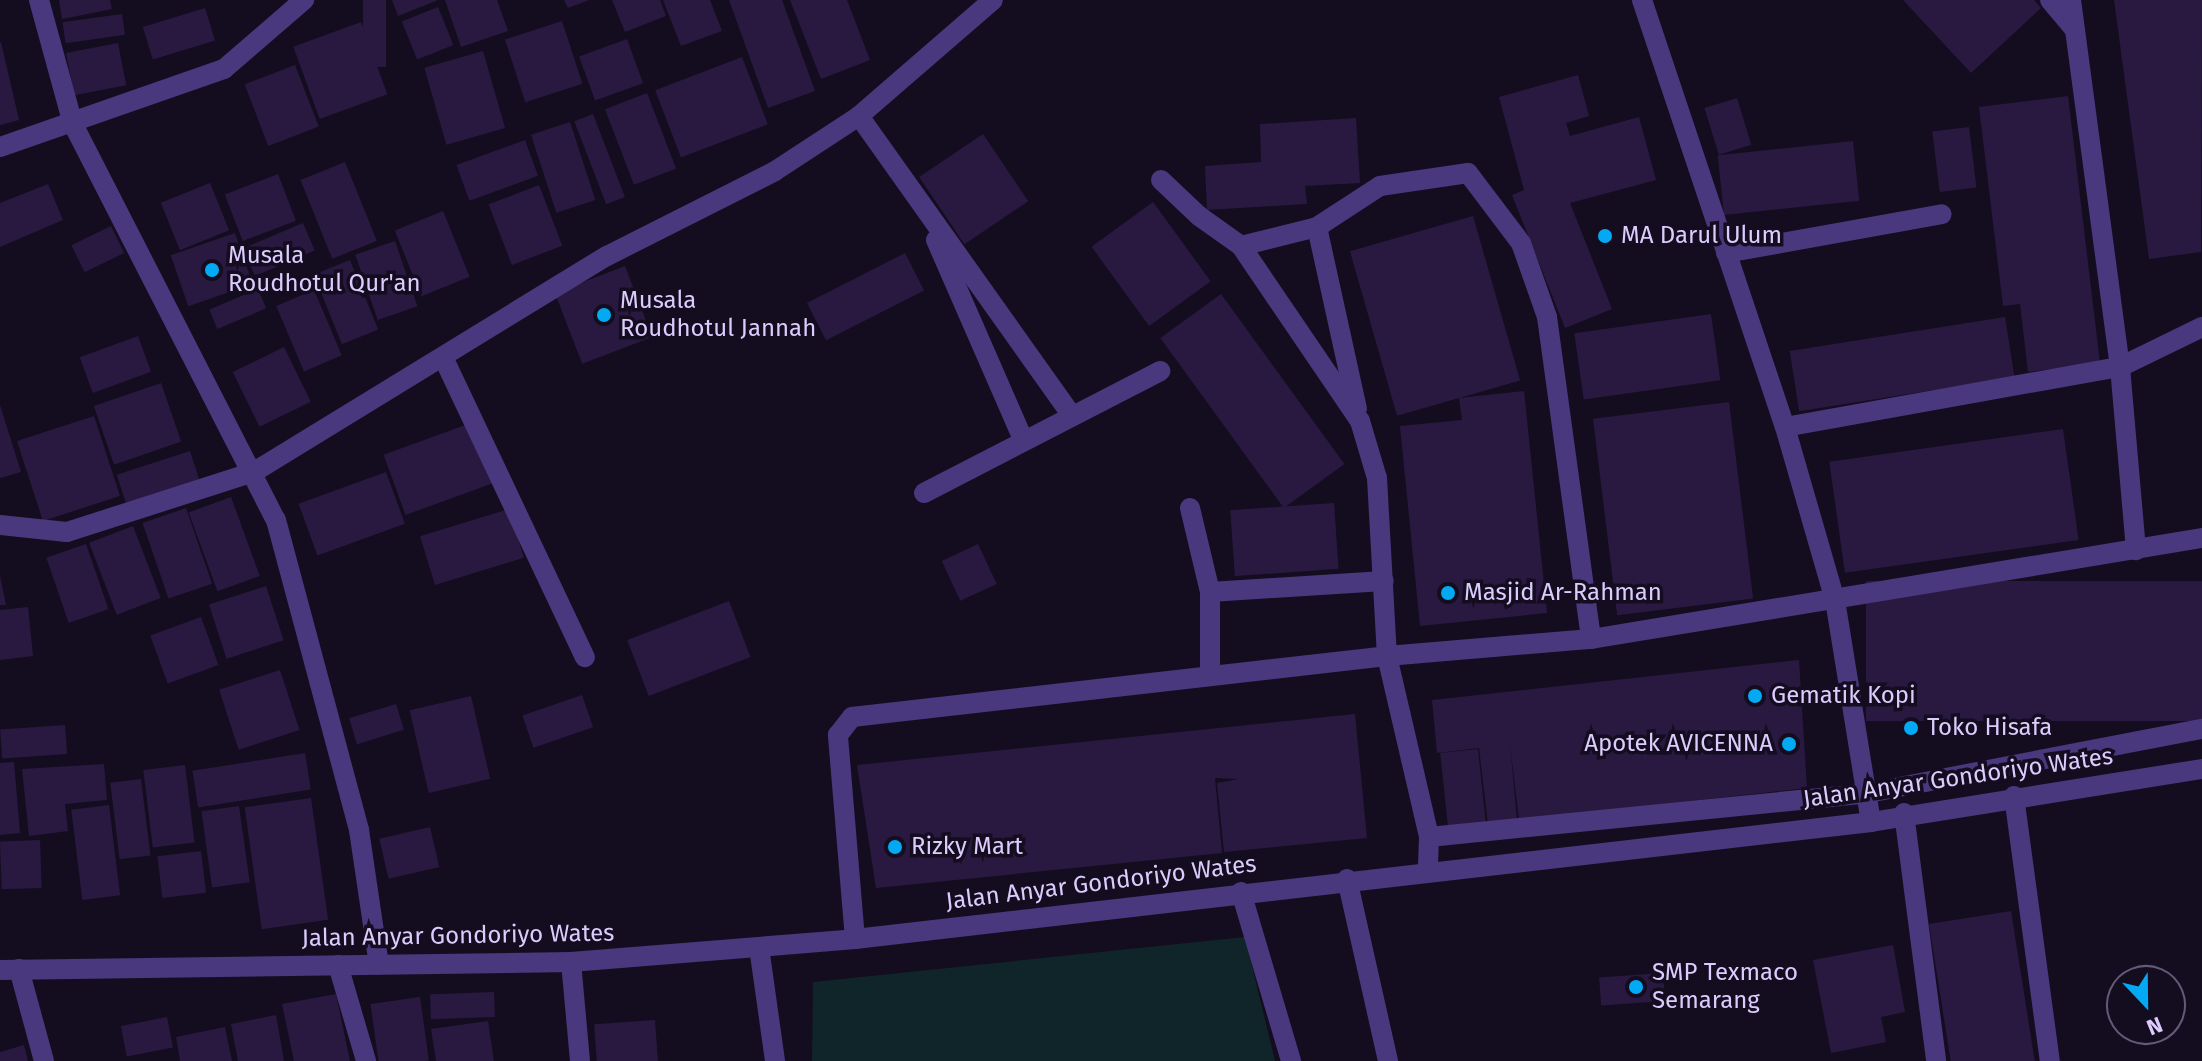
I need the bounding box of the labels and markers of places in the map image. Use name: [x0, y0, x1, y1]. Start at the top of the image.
place label: MA Darul Ulum: [1621, 222, 1782, 250]
marker: MA Darul Ulum: [1596, 227, 1614, 245]
place label: Musala Roudhotul Qur'an: [228, 242, 421, 298]
marker: Musala Roudhotul Qur'an: [203, 261, 221, 279]
place label: Musala Roudhotul Jannah: [620, 287, 816, 343]
marker: Musala Roudhotul Jannah: [595, 306, 613, 324]
place label: Masjid Ar-Rahman: [1464, 579, 1662, 607]
marker: Masjid Ar-Rahman: [1439, 584, 1457, 602]
place label: Gematik Kopi: [1771, 682, 1916, 710]
marker: Gematik Kopi: [1746, 687, 1764, 705]
place label: Toko Hisafa: [1927, 714, 2052, 742]
marker: Toko Hisafa: [1902, 719, 1920, 737]
place label: Apotek AVICENNA: [1584, 730, 1773, 758]
marker: Apotek AVICENNA: [1780, 735, 1798, 753]
place label: Rizky Mart: [911, 833, 1023, 861]
marker: Rizky Mart: [886, 838, 904, 856]
place label: SMP Texmaco Semarang: [1652, 959, 1798, 1015]
marker: SMP Texmaco Semarang: [1627, 978, 1645, 996]

